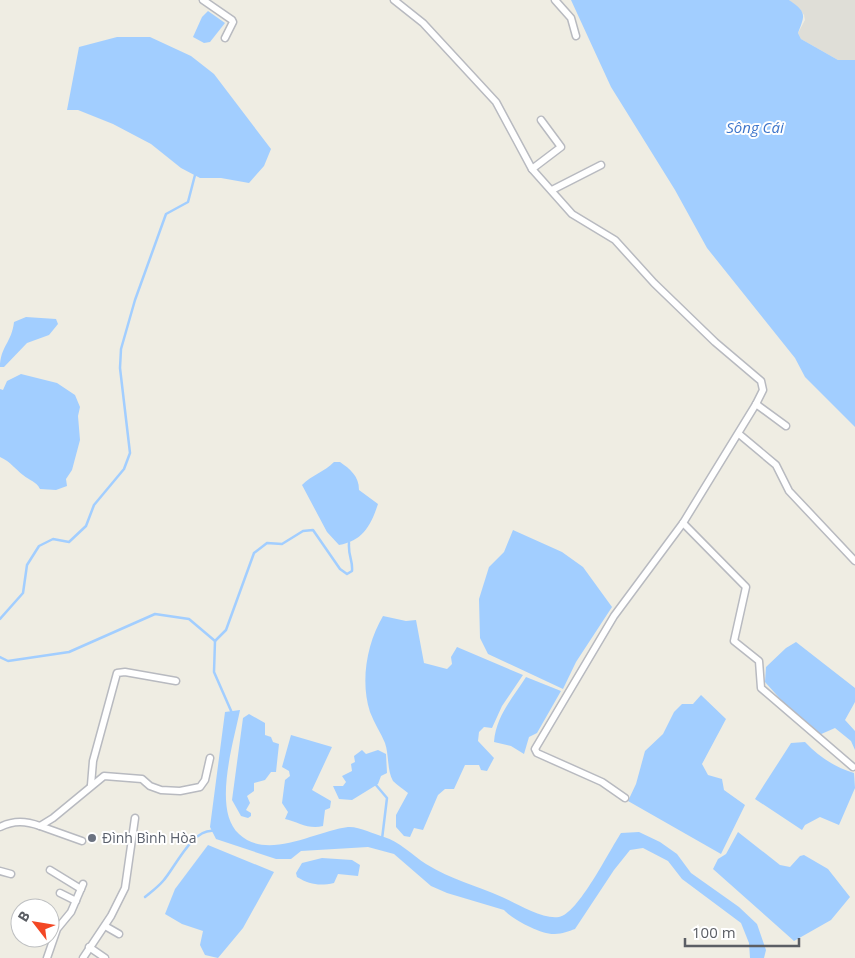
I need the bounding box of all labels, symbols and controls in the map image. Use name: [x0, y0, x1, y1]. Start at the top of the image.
water label: Sông Cái: [726, 117, 784, 137]
place label: Đình Bình Hòa: [102, 828, 196, 847]
marker: Đình Bình Hòa: [86, 832, 98, 844]
north arrow: [10, 898, 60, 948]
text: B: [13, 907, 34, 925]
scale bar: [685, 916, 799, 948]
text: 100 m: [692, 922, 736, 942]

